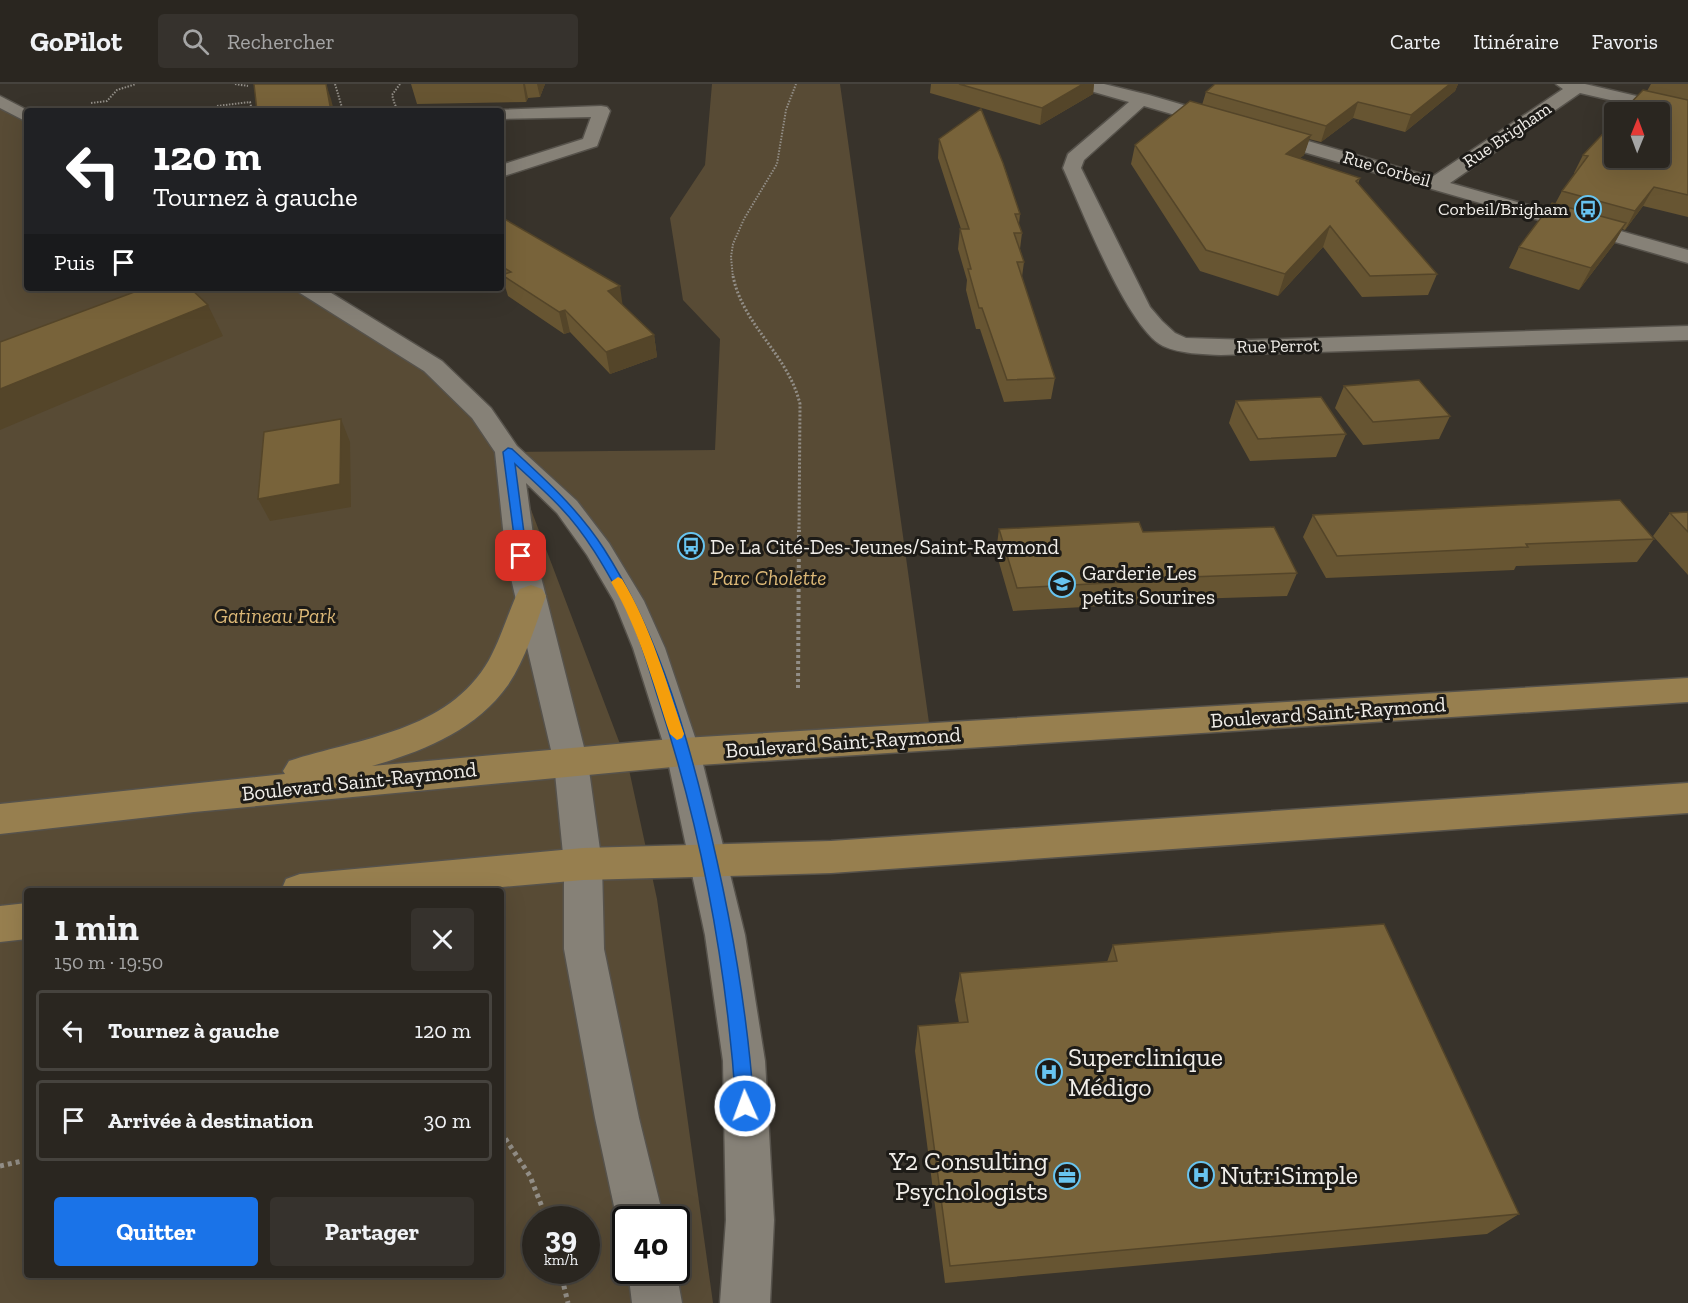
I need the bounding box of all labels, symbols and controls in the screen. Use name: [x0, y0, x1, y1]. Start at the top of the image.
search box: [158, 14, 578, 68]
text: GoPilot: [30, 25, 122, 58]
icon: search: [179, 25, 212, 58]
text: Rechercher: [227, 28, 335, 55]
text: Carte: [1390, 29, 1440, 54]
text: Itinéraire: [1473, 29, 1559, 54]
text: Favoris: [1592, 29, 1658, 54]
street label: Rue Brigham: [1459, 97, 1556, 172]
north arrow: [1604, 102, 1670, 168]
map controls: [1604, 102, 1670, 168]
text: 120 m: [153, 130, 261, 181]
icon: left: [54, 132, 132, 210]
street label: Rue Corbeil: [1341, 146, 1434, 192]
text: Tournez à gauche: [153, 181, 358, 213]
bus stop icon: Corbeil/Brigham: [1573, 194, 1603, 224]
place label: Corbeil/Brigham: [1438, 198, 1568, 220]
icon: arrive: [107, 246, 140, 279]
text: Puis: [54, 249, 95, 276]
street label: Rue Perrot: [1236, 334, 1320, 358]
pin: [495, 530, 546, 581]
bus stop icon: De La Cité-Des-Jeunes/Saint-Raymond: [676, 531, 706, 561]
place label: De La Cité-Des-Jeunes/Saint-Raymond: [710, 534, 1060, 559]
icon: arrive: [504, 539, 537, 572]
place label: Garderie Les petits Sourires: [1082, 560, 1215, 609]
park label: Parc Cholette: [712, 565, 826, 590]
school or university icon: Garderie Les petits Sourires: [1047, 569, 1077, 599]
park label: Gatineau Park: [214, 603, 336, 628]
street label: Boulevard Saint-Raymond: [1209, 691, 1447, 733]
street label: Boulevard Saint-Raymond: [724, 721, 962, 763]
street label: Boulevard Saint-Raymond: [240, 756, 478, 806]
text: 1 min: [54, 906, 139, 949]
button: close: [411, 908, 474, 971]
text: 150 m · 19:50: [54, 950, 163, 974]
icon: left: [57, 1014, 90, 1047]
text: Tournez à gauche: [108, 1017, 279, 1044]
text: 120 m: [415, 1017, 471, 1044]
place label: Superclinique Médigo: [1068, 1041, 1223, 1103]
hospital icon: Superclinique Médigo: [1034, 1057, 1064, 1087]
position arrow: [713, 1074, 777, 1138]
icon: arrive: [57, 1104, 90, 1137]
text: Arrivée à destination: [108, 1107, 313, 1134]
text: 30 m: [424, 1107, 471, 1134]
place label: Y2 Consulting Psychologists: [888, 1145, 1048, 1207]
place label: NutriSimple: [1220, 1159, 1358, 1191]
hospital icon: NutriSimple: [1186, 1160, 1216, 1190]
office icon: Y2 Consulting Psychologists: [1052, 1161, 1082, 1191]
button: Quitter: [54, 1197, 258, 1266]
button: Partager: [270, 1197, 474, 1266]
speed limit sign: 40: [612, 1206, 690, 1284]
text: 39: [545, 1220, 577, 1256]
text: km/h: [544, 1251, 578, 1269]

